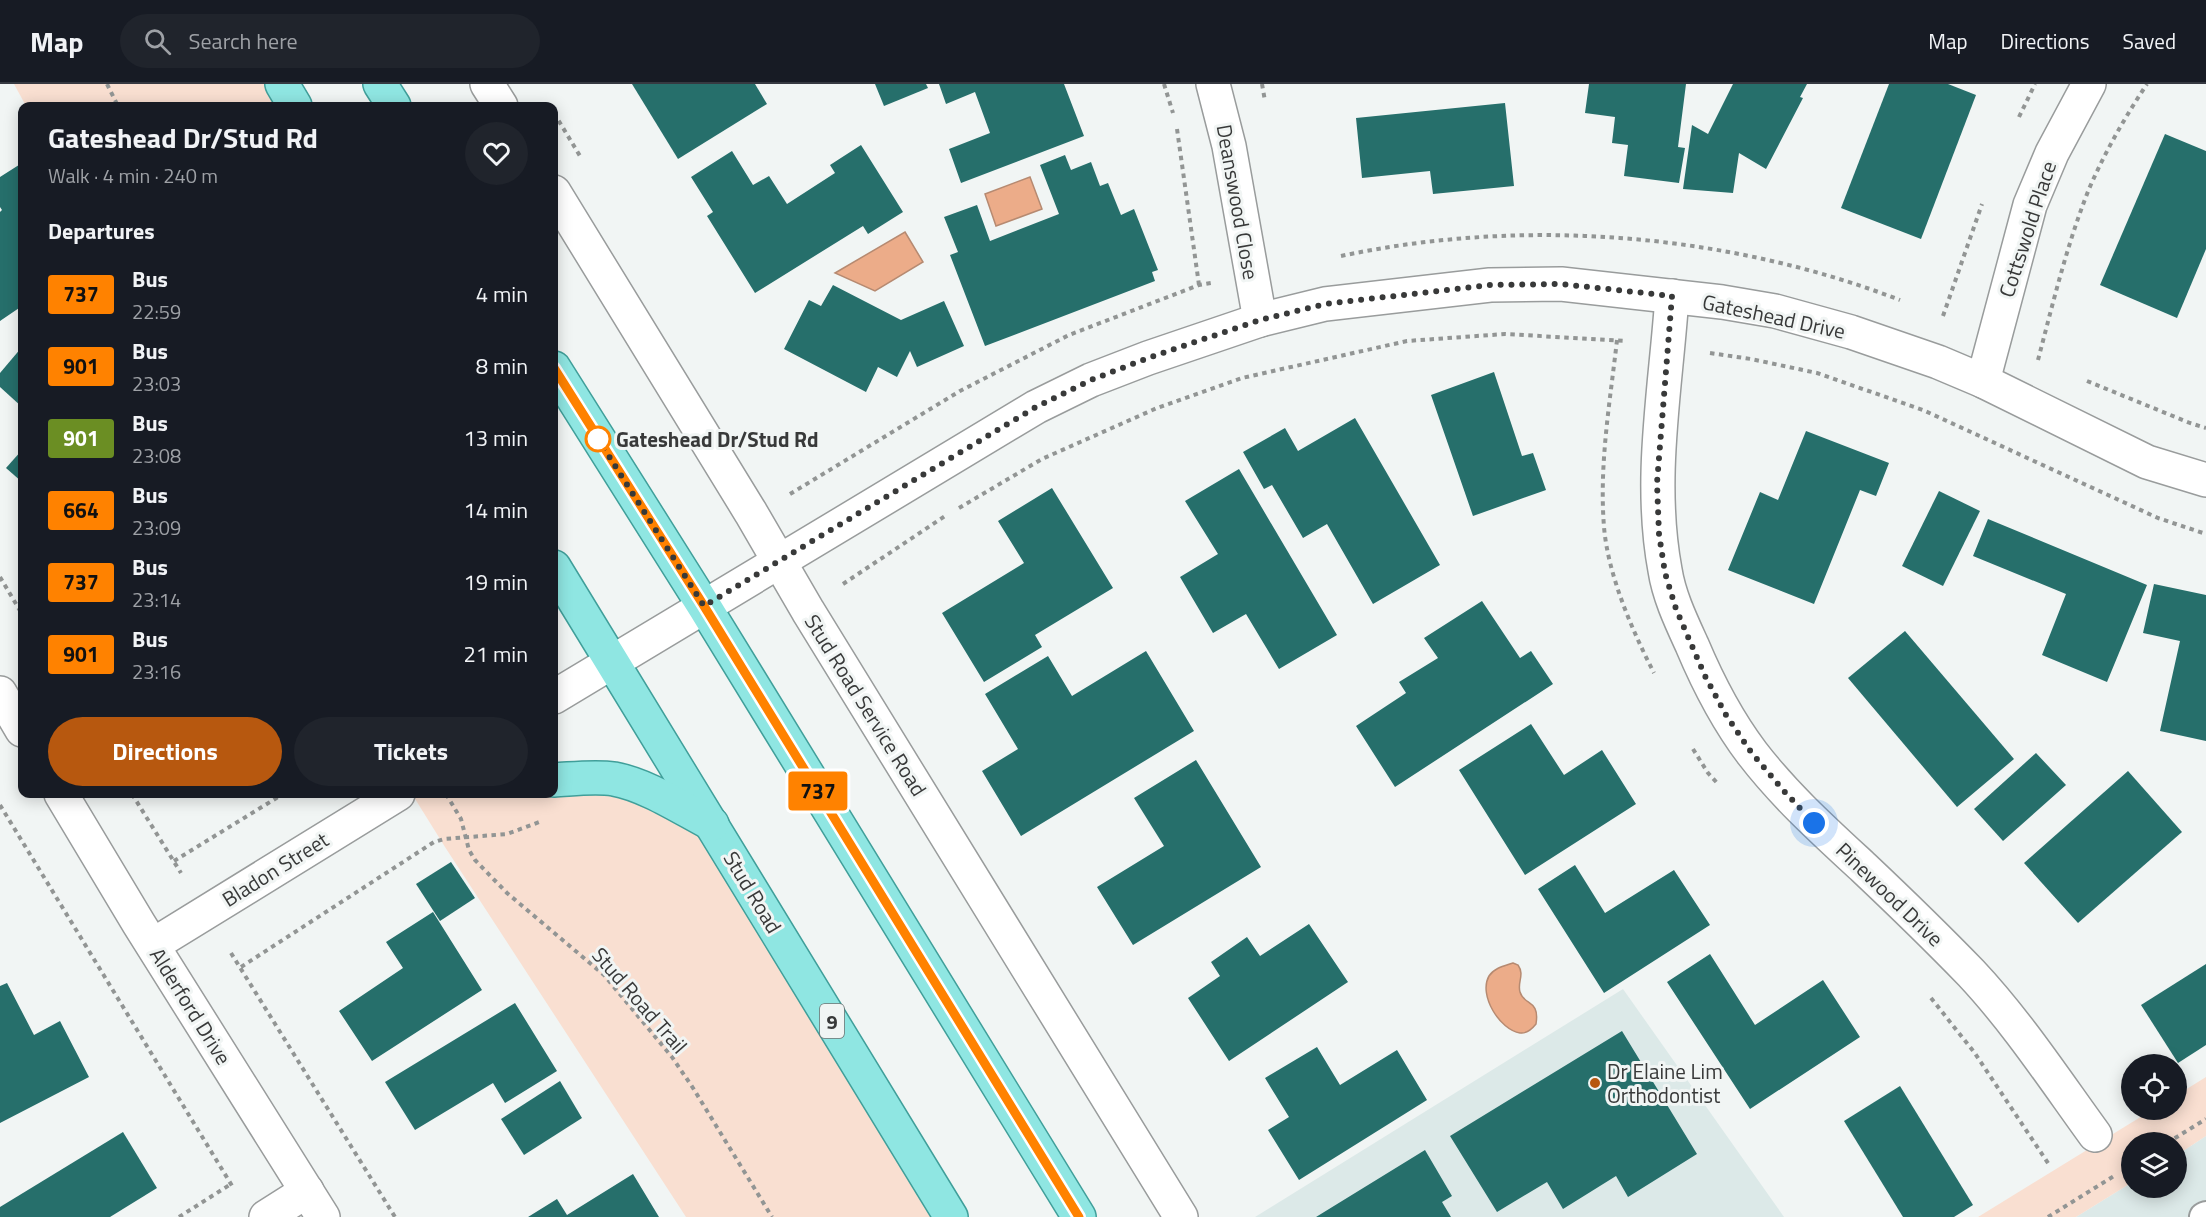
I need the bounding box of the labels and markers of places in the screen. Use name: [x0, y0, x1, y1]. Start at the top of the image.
place label: Gateshead Dr/Stud Rd: [616, 423, 818, 455]
marker: Gateshead Dr/Stud Rd: [585, 426, 611, 452]
place label: Dr Elaine Lim Orthodontist: [1607, 1055, 1723, 1111]
marker: Dr Elaine Lim Orthodontist: [1588, 1076, 1602, 1090]

